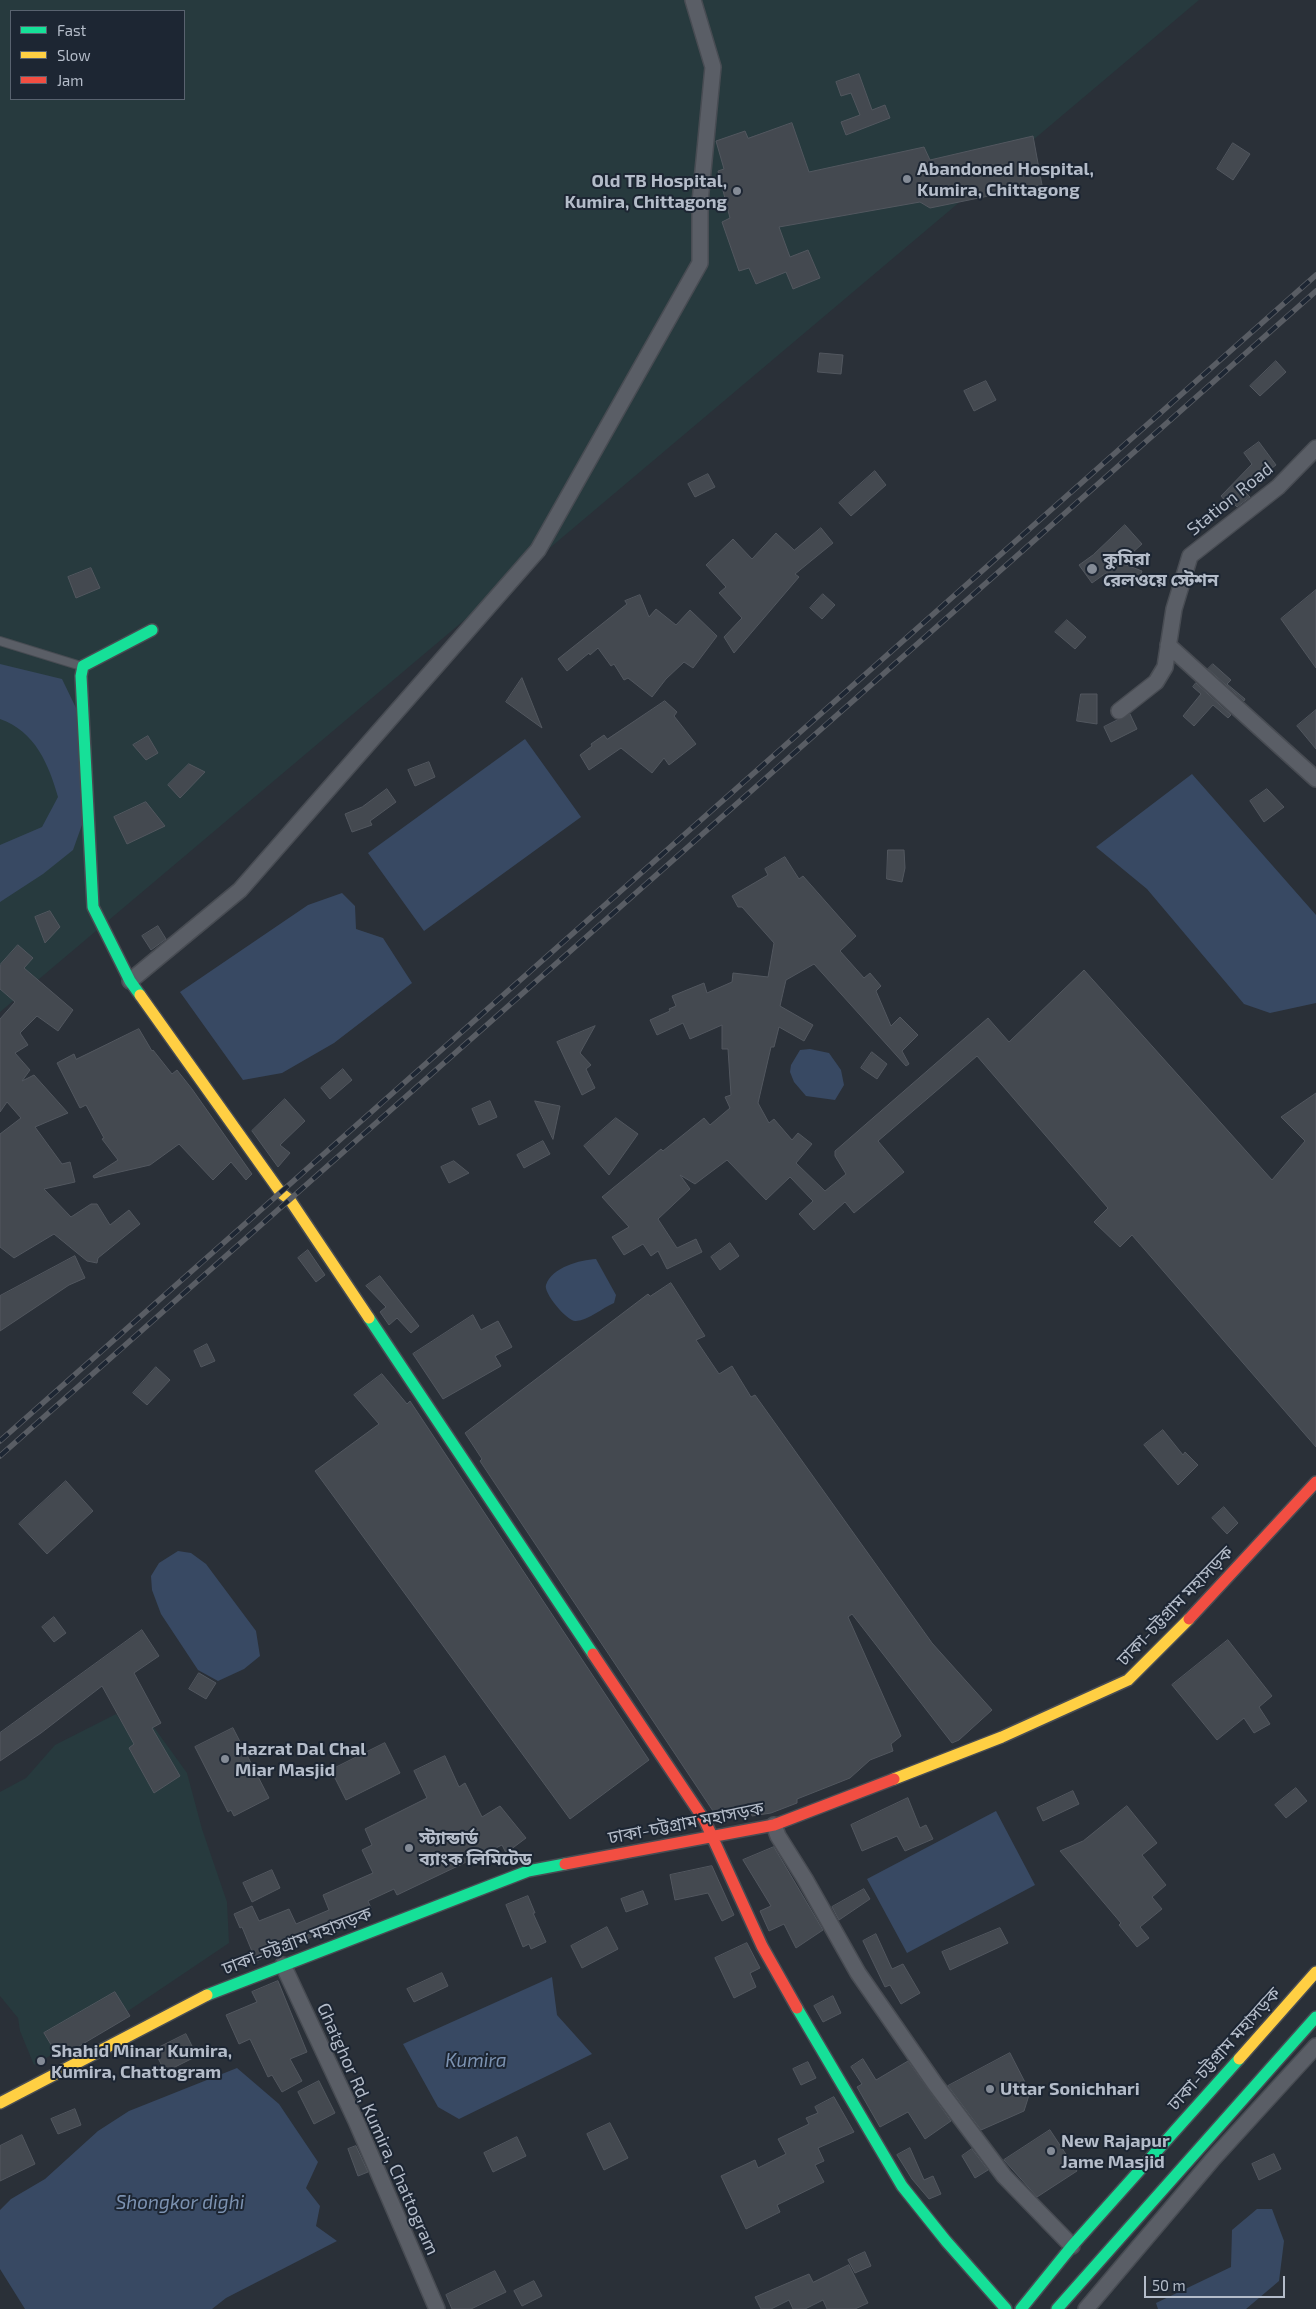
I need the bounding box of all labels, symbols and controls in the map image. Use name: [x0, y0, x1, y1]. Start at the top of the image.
legend: [10, 10, 185, 100]
text: Fast: [57, 21, 86, 39]
text: Slow: [57, 46, 91, 64]
text: Jam: [57, 71, 83, 89]
place label: Abandoned Hospital, Kumira, Chittagong: [917, 158, 1094, 200]
place label: Old TB Hospital, Kumira, Chittagong: [564, 170, 727, 212]
marker: Abandoned Hospital, Kumira, Chittagong: [901, 173, 913, 185]
marker: Old TB Hospital, Kumira, Chittagong: [731, 185, 743, 197]
street label: Station Road: [1183, 458, 1277, 540]
place label: কুমিরা রেলওয়ে স্টেশন: [1103, 548, 1218, 590]
marker: কুমিরা রেলওয়ে স্টেশন: [1085, 562, 1099, 576]
street label: ঢাকা-চট্টগ্রাম মহাসড়ক: [1112, 1542, 1238, 1670]
place label: Hazrat Dal Chal Miar Masjid: [235, 1738, 366, 1780]
marker: Hazrat Dal Chal Miar Masjid: [219, 1753, 231, 1765]
street label: ঢাকা-চট্টগ্রাম মহাসড়ক: [606, 1797, 766, 1849]
place label: স্ট্যান্ডার্ড ব্যাংক লিমিটেড: [419, 1827, 532, 1870]
marker: স্ট্যান্ডার্ড ব্যাংক লিমিটেড: [403, 1842, 415, 1854]
street label: ঢাকা-চট্টগ্রাম মহাসড়ক: [219, 1903, 375, 1979]
street label: ঢাকা-চট্টগ্রাম মহাসড়ক: [1163, 1983, 1285, 2115]
street label: Ghatghor Rd, Kumira, Chattogram: [312, 2000, 444, 2258]
place label: Shahid Minar Kumira, Kumira, Chattogram: [51, 2040, 232, 2082]
water label: Kumira: [445, 2050, 507, 2072]
marker: Shahid Minar Kumira, Kumira, Chattogram: [35, 2055, 47, 2067]
place label: Uttar Sonichhari: [1000, 2078, 1140, 2100]
marker: Uttar Sonichhari: [984, 2083, 996, 2095]
place label: New Rajapur Jame Masjid: [1061, 2130, 1170, 2172]
marker: New Rajapur Jame Masjid: [1045, 2145, 1057, 2157]
water label: Shongkor dighi: [116, 2192, 244, 2214]
scale bar: [1146, 2266, 1287, 2298]
text: 50 m: [1152, 2276, 1186, 2294]

